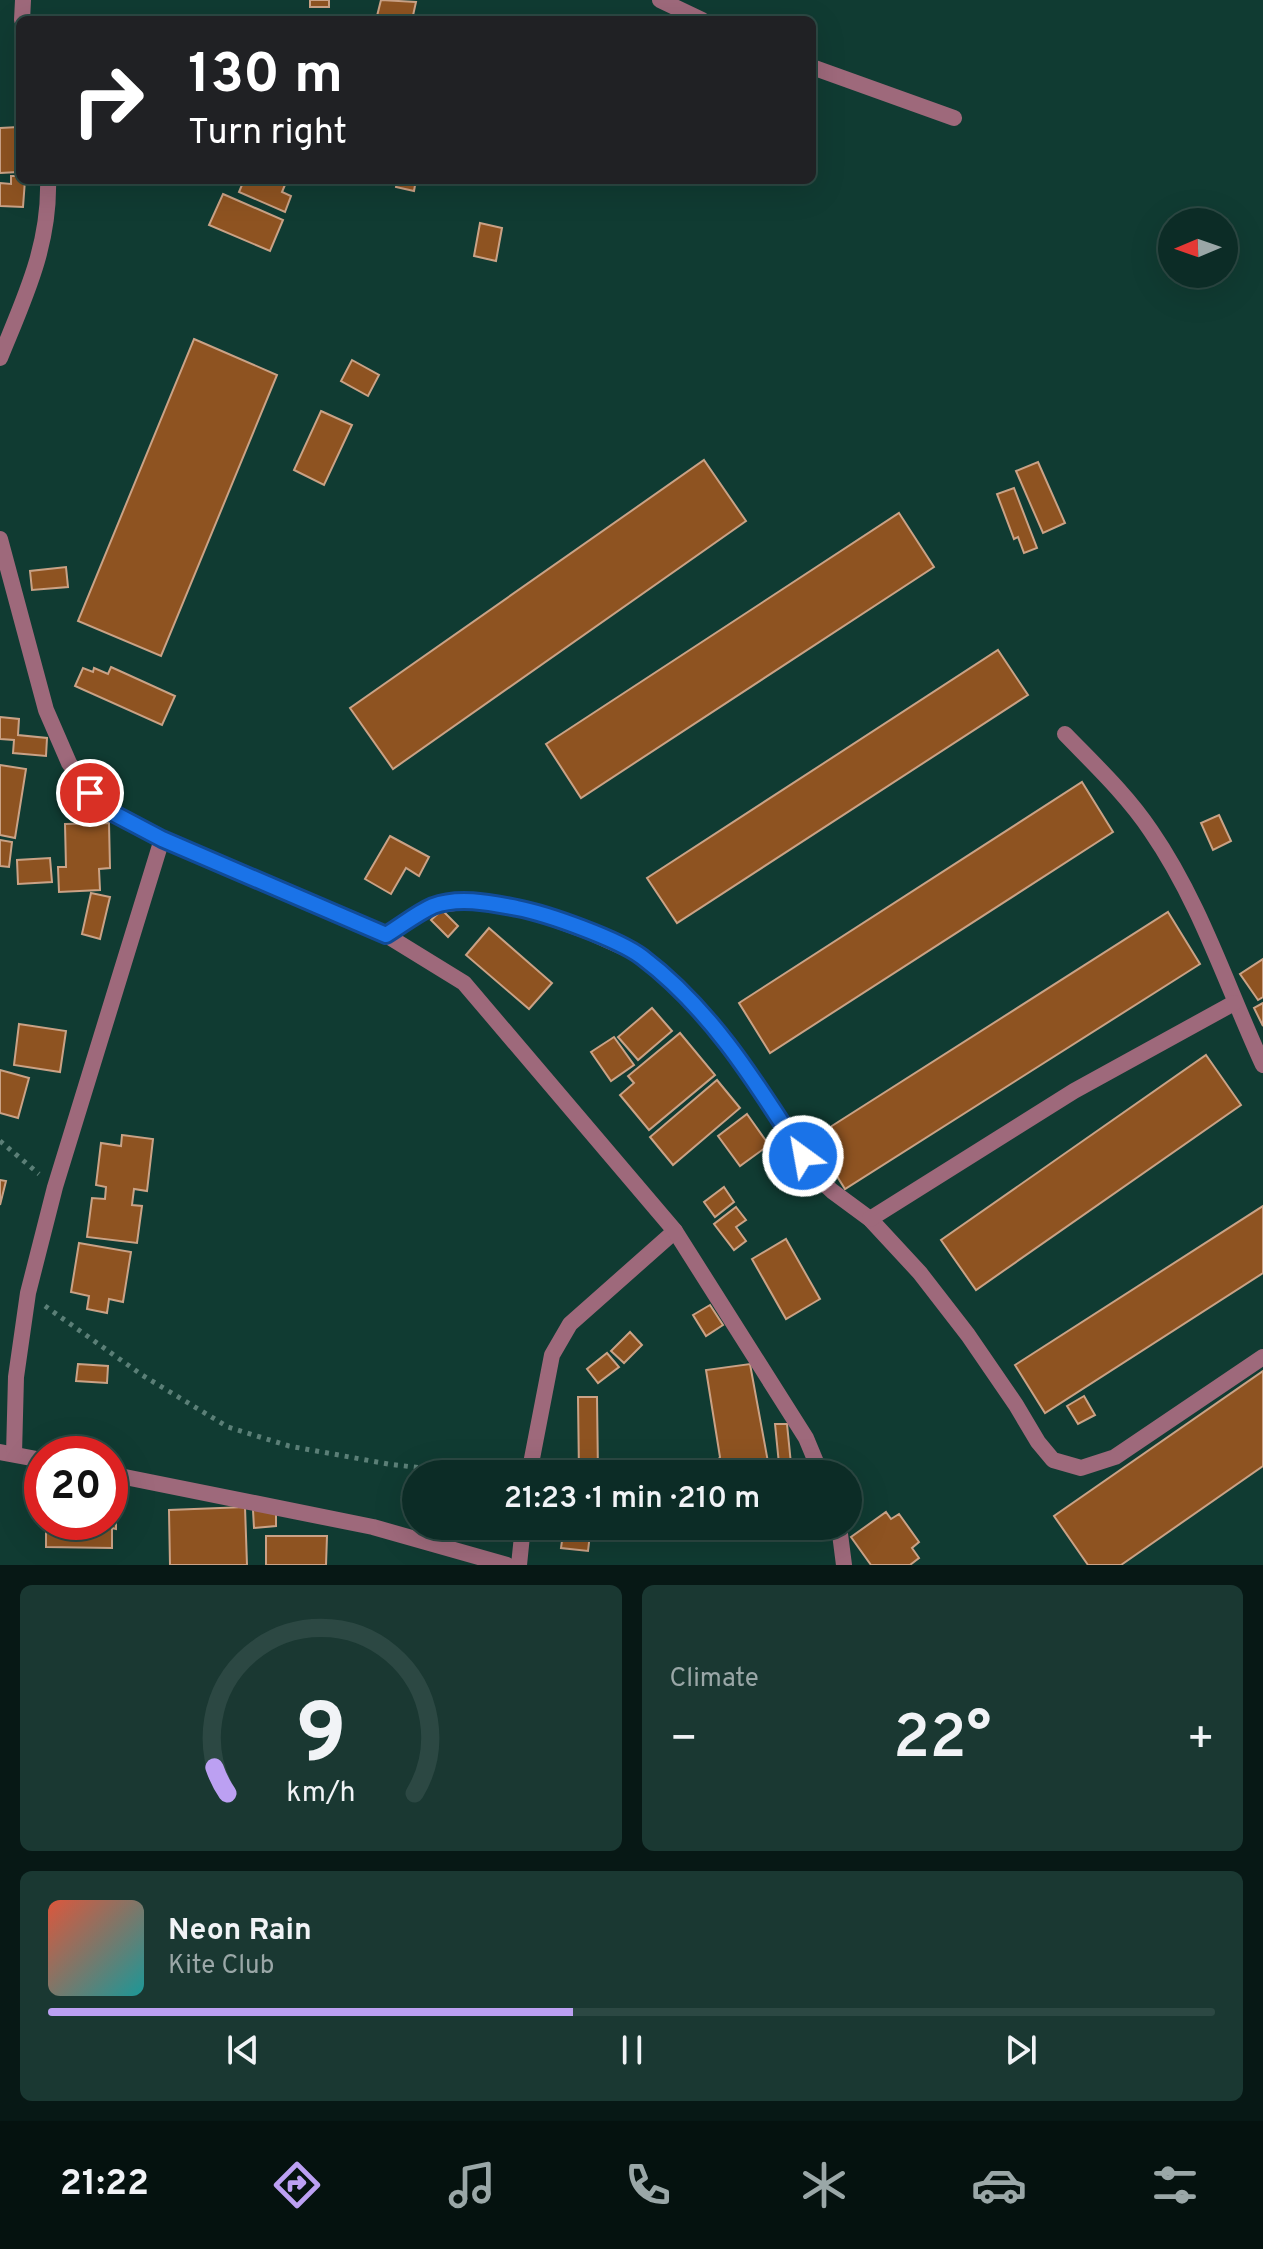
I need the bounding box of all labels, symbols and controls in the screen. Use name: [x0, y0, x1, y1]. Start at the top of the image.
text: 130 m: [188, 42, 343, 112]
icon: right: [56, 48, 160, 152]
text: Turn right: [188, 111, 347, 157]
north arrow: [1158, 208, 1238, 288]
map controls: [1158, 208, 1238, 288]
pin: [56, 759, 124, 827]
icon: arrive: [68, 771, 112, 815]
position arrow: [761, 1114, 845, 1198]
speed limit sign: 20: [24, 1436, 128, 1540]
text: 21:23 · 1 min · 210 m: [504, 1481, 760, 1518]
text: Climate: [670, 1663, 759, 1696]
text: 9: [295, 1687, 346, 1792]
text: 22°: [893, 1703, 991, 1779]
text: −: [670, 1713, 698, 1769]
text: +: [1187, 1713, 1215, 1769]
text: km/h: [286, 1776, 355, 1812]
text: Neon Rain: [168, 1913, 312, 1950]
text: Kite Club: [168, 1950, 274, 1983]
icon: previous: [221, 2028, 265, 2072]
icon: pause: [610, 2028, 654, 2072]
icon: next: [999, 2028, 1043, 2072]
icon: directions: [269, 2157, 325, 2213]
icon: music: [444, 2157, 500, 2213]
icon: phone: [620, 2157, 676, 2213]
icon: climate: [796, 2157, 852, 2213]
icon: car: [971, 2157, 1027, 2213]
icon: filters: [1147, 2157, 1203, 2213]
text: 21:22: [60, 2162, 149, 2208]

